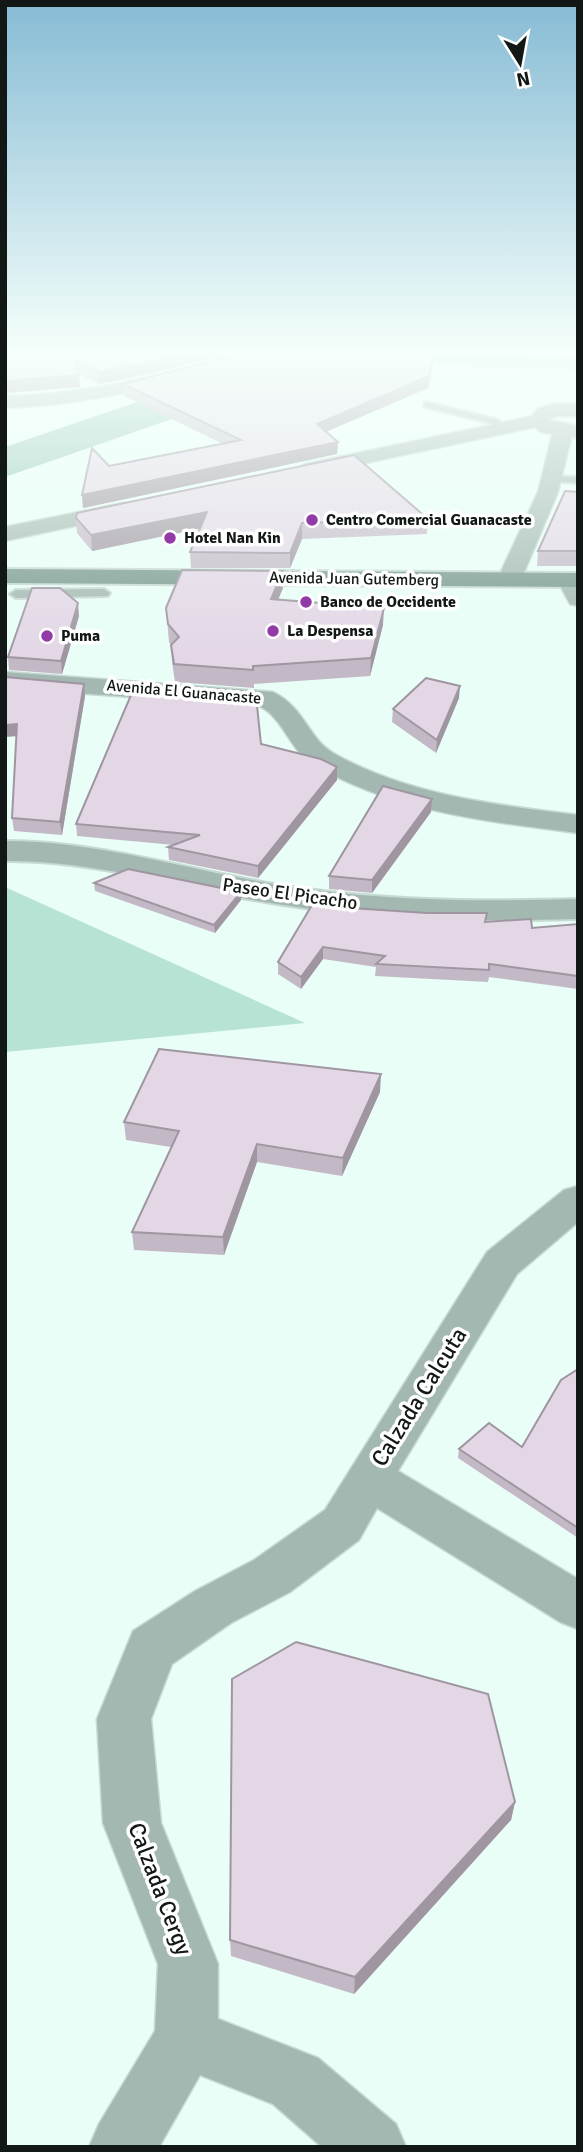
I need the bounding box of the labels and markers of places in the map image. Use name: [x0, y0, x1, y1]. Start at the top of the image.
place label: Centro Comercial Guanacaste: [326, 510, 532, 530]
marker: Centro Comercial Guanacaste: [304, 512, 320, 528]
place label: Hotel Nan Kin: [184, 528, 281, 548]
marker: Hotel Nan Kin: [162, 530, 178, 546]
place label: Banco de Occidente: [320, 592, 456, 612]
marker: Banco de Occidente: [298, 594, 314, 610]
place label: La Despensa: [287, 621, 373, 641]
marker: La Despensa: [265, 623, 281, 639]
place label: Puma: [61, 626, 100, 646]
marker: Puma: [39, 628, 55, 644]

